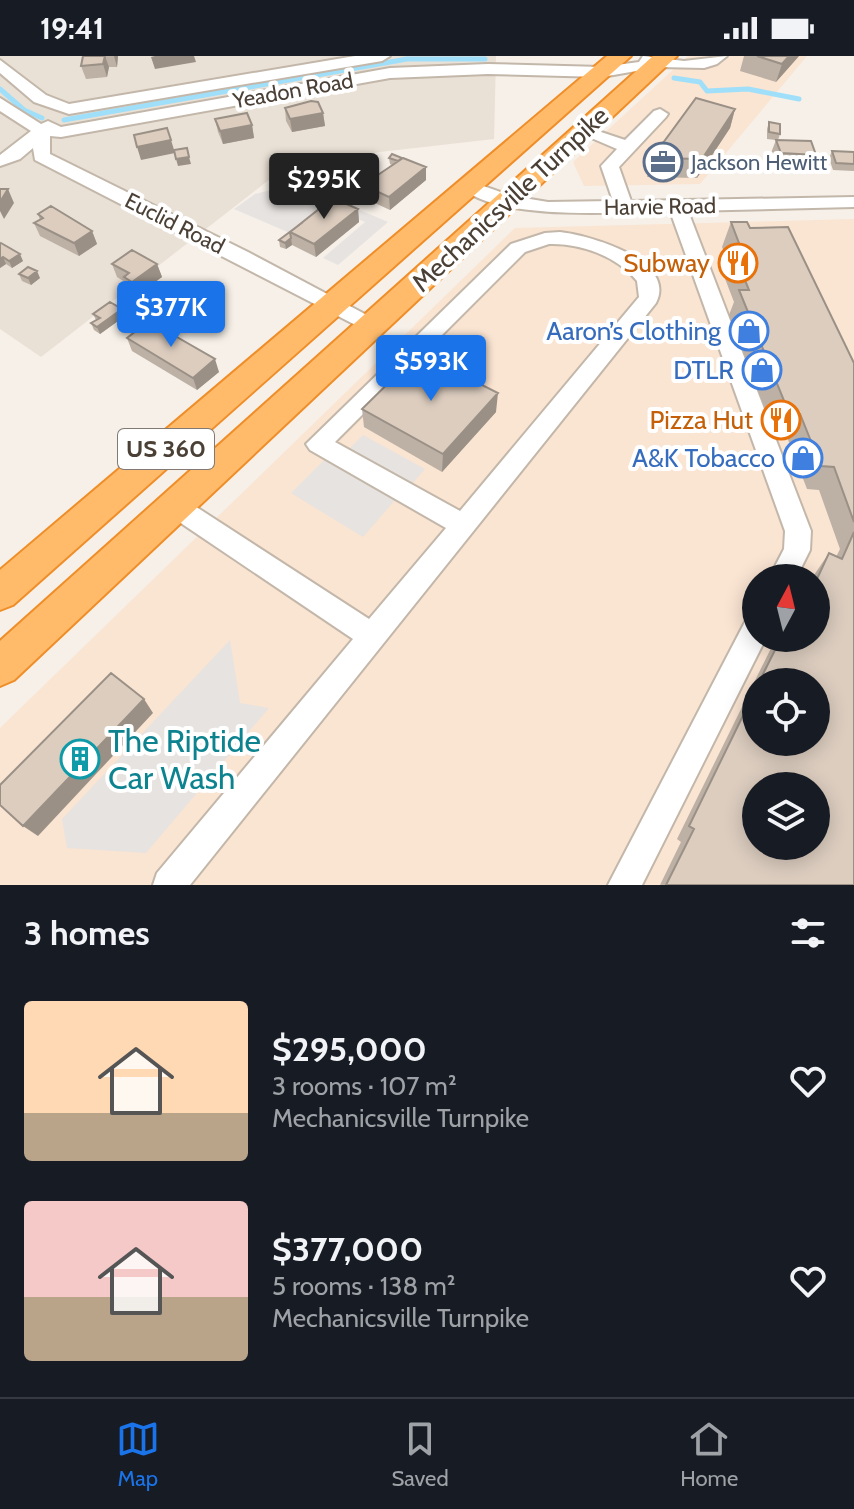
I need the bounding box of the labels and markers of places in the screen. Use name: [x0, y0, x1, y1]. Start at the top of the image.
office icon: Jackson Hewitt: [642, 141, 684, 183]
place label: Jackson Hewitt: [690, 149, 828, 176]
pin: $295K: [268, 153, 380, 221]
restaurant icon: Subway: [717, 242, 759, 284]
place label: Subway: [623, 247, 710, 279]
pin: $377K: [115, 281, 227, 349]
shop icon: Aaron’s Clothing: [728, 310, 770, 352]
place label: Aaron’s Clothing: [546, 315, 722, 347]
pin: $593K: [375, 335, 487, 403]
shop icon: DTLR: [741, 349, 783, 391]
place label: DTLR: [673, 354, 734, 386]
restaurant icon: Pizza Hut: [760, 399, 802, 441]
place label: Pizza Hut: [649, 404, 753, 436]
shop icon: A&K Tobacco: [782, 437, 824, 479]
place label: A&K Tobacco: [632, 442, 775, 474]
place label: The Riptide Car Wash: [108, 721, 261, 797]
building icon: The Riptide Car Wash: [59, 738, 101, 780]

